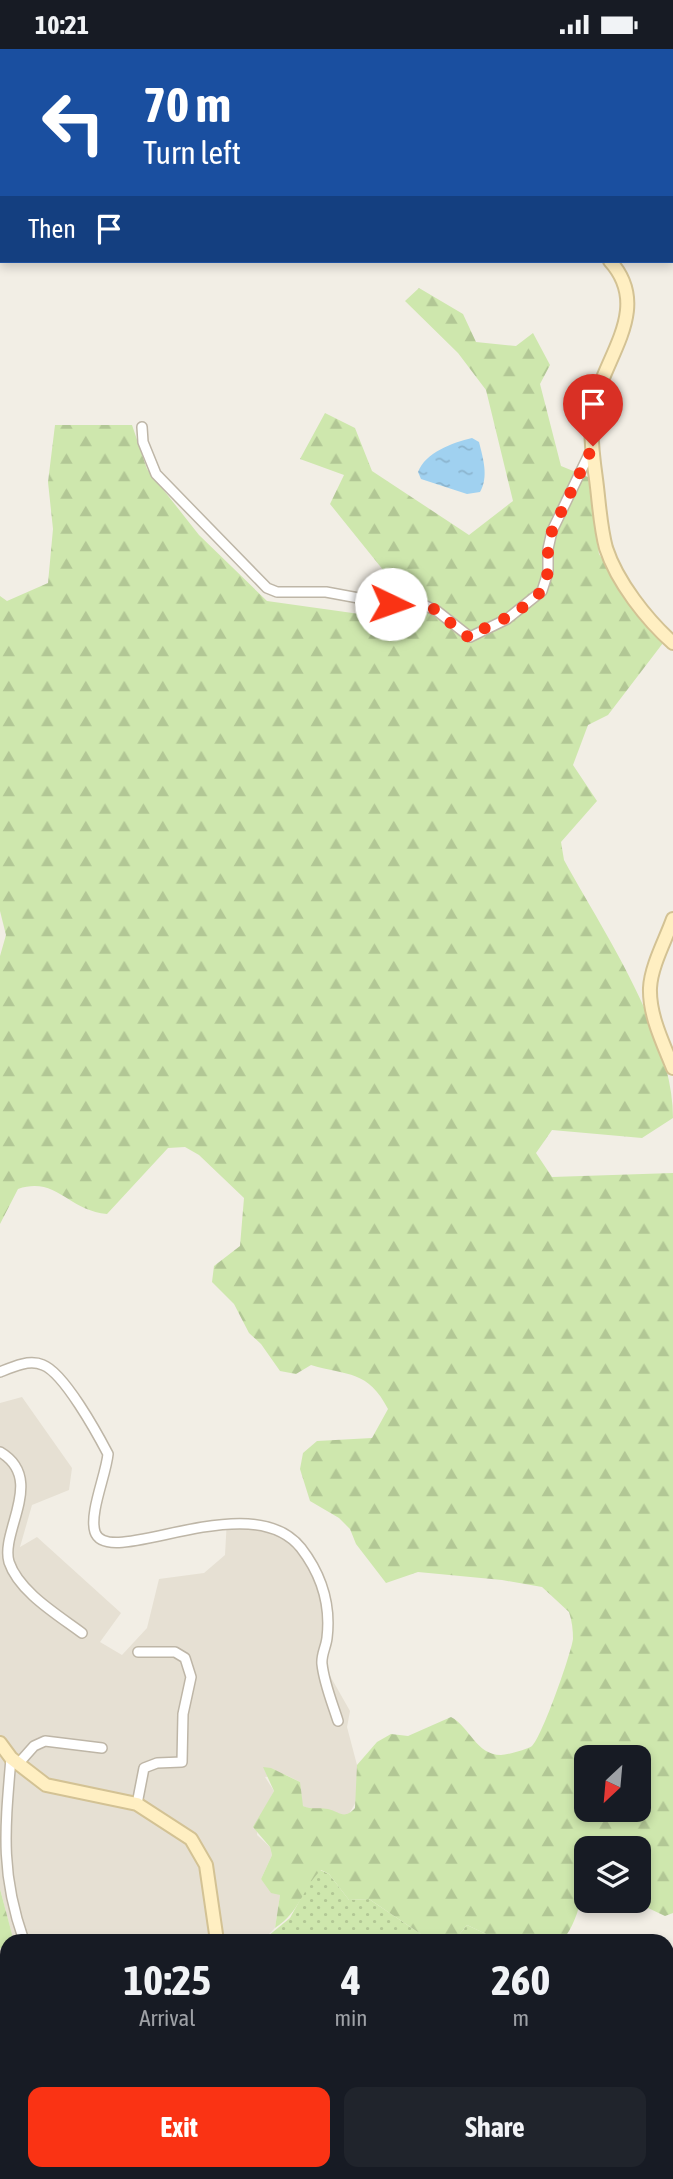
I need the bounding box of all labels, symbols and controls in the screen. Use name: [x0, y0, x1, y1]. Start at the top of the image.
text: 10:21: [35, 10, 89, 40]
text: 70 m: [143, 76, 231, 132]
icon: left: [28, 77, 119, 168]
text: Turn left: [143, 134, 241, 171]
icon: arrive: [90, 210, 128, 248]
text: Then: [28, 214, 76, 244]
pin: [563, 374, 623, 446]
icon: arrive: [574, 385, 612, 423]
position arrow: [354, 567, 428, 641]
north arrow: [574, 1745, 651, 1822]
map controls: [574, 1745, 651, 1913]
button: layers: [574, 1836, 651, 1913]
text: 10:25: [124, 1956, 211, 2004]
text: 4: [341, 1956, 361, 2004]
text: 260: [491, 1956, 550, 2004]
text: Arrival: [139, 2005, 195, 2031]
text: min: [335, 2005, 368, 2031]
text: m: [512, 2005, 529, 2031]
button: Exit: [28, 2087, 330, 2167]
button: Share: [344, 2087, 646, 2167]

